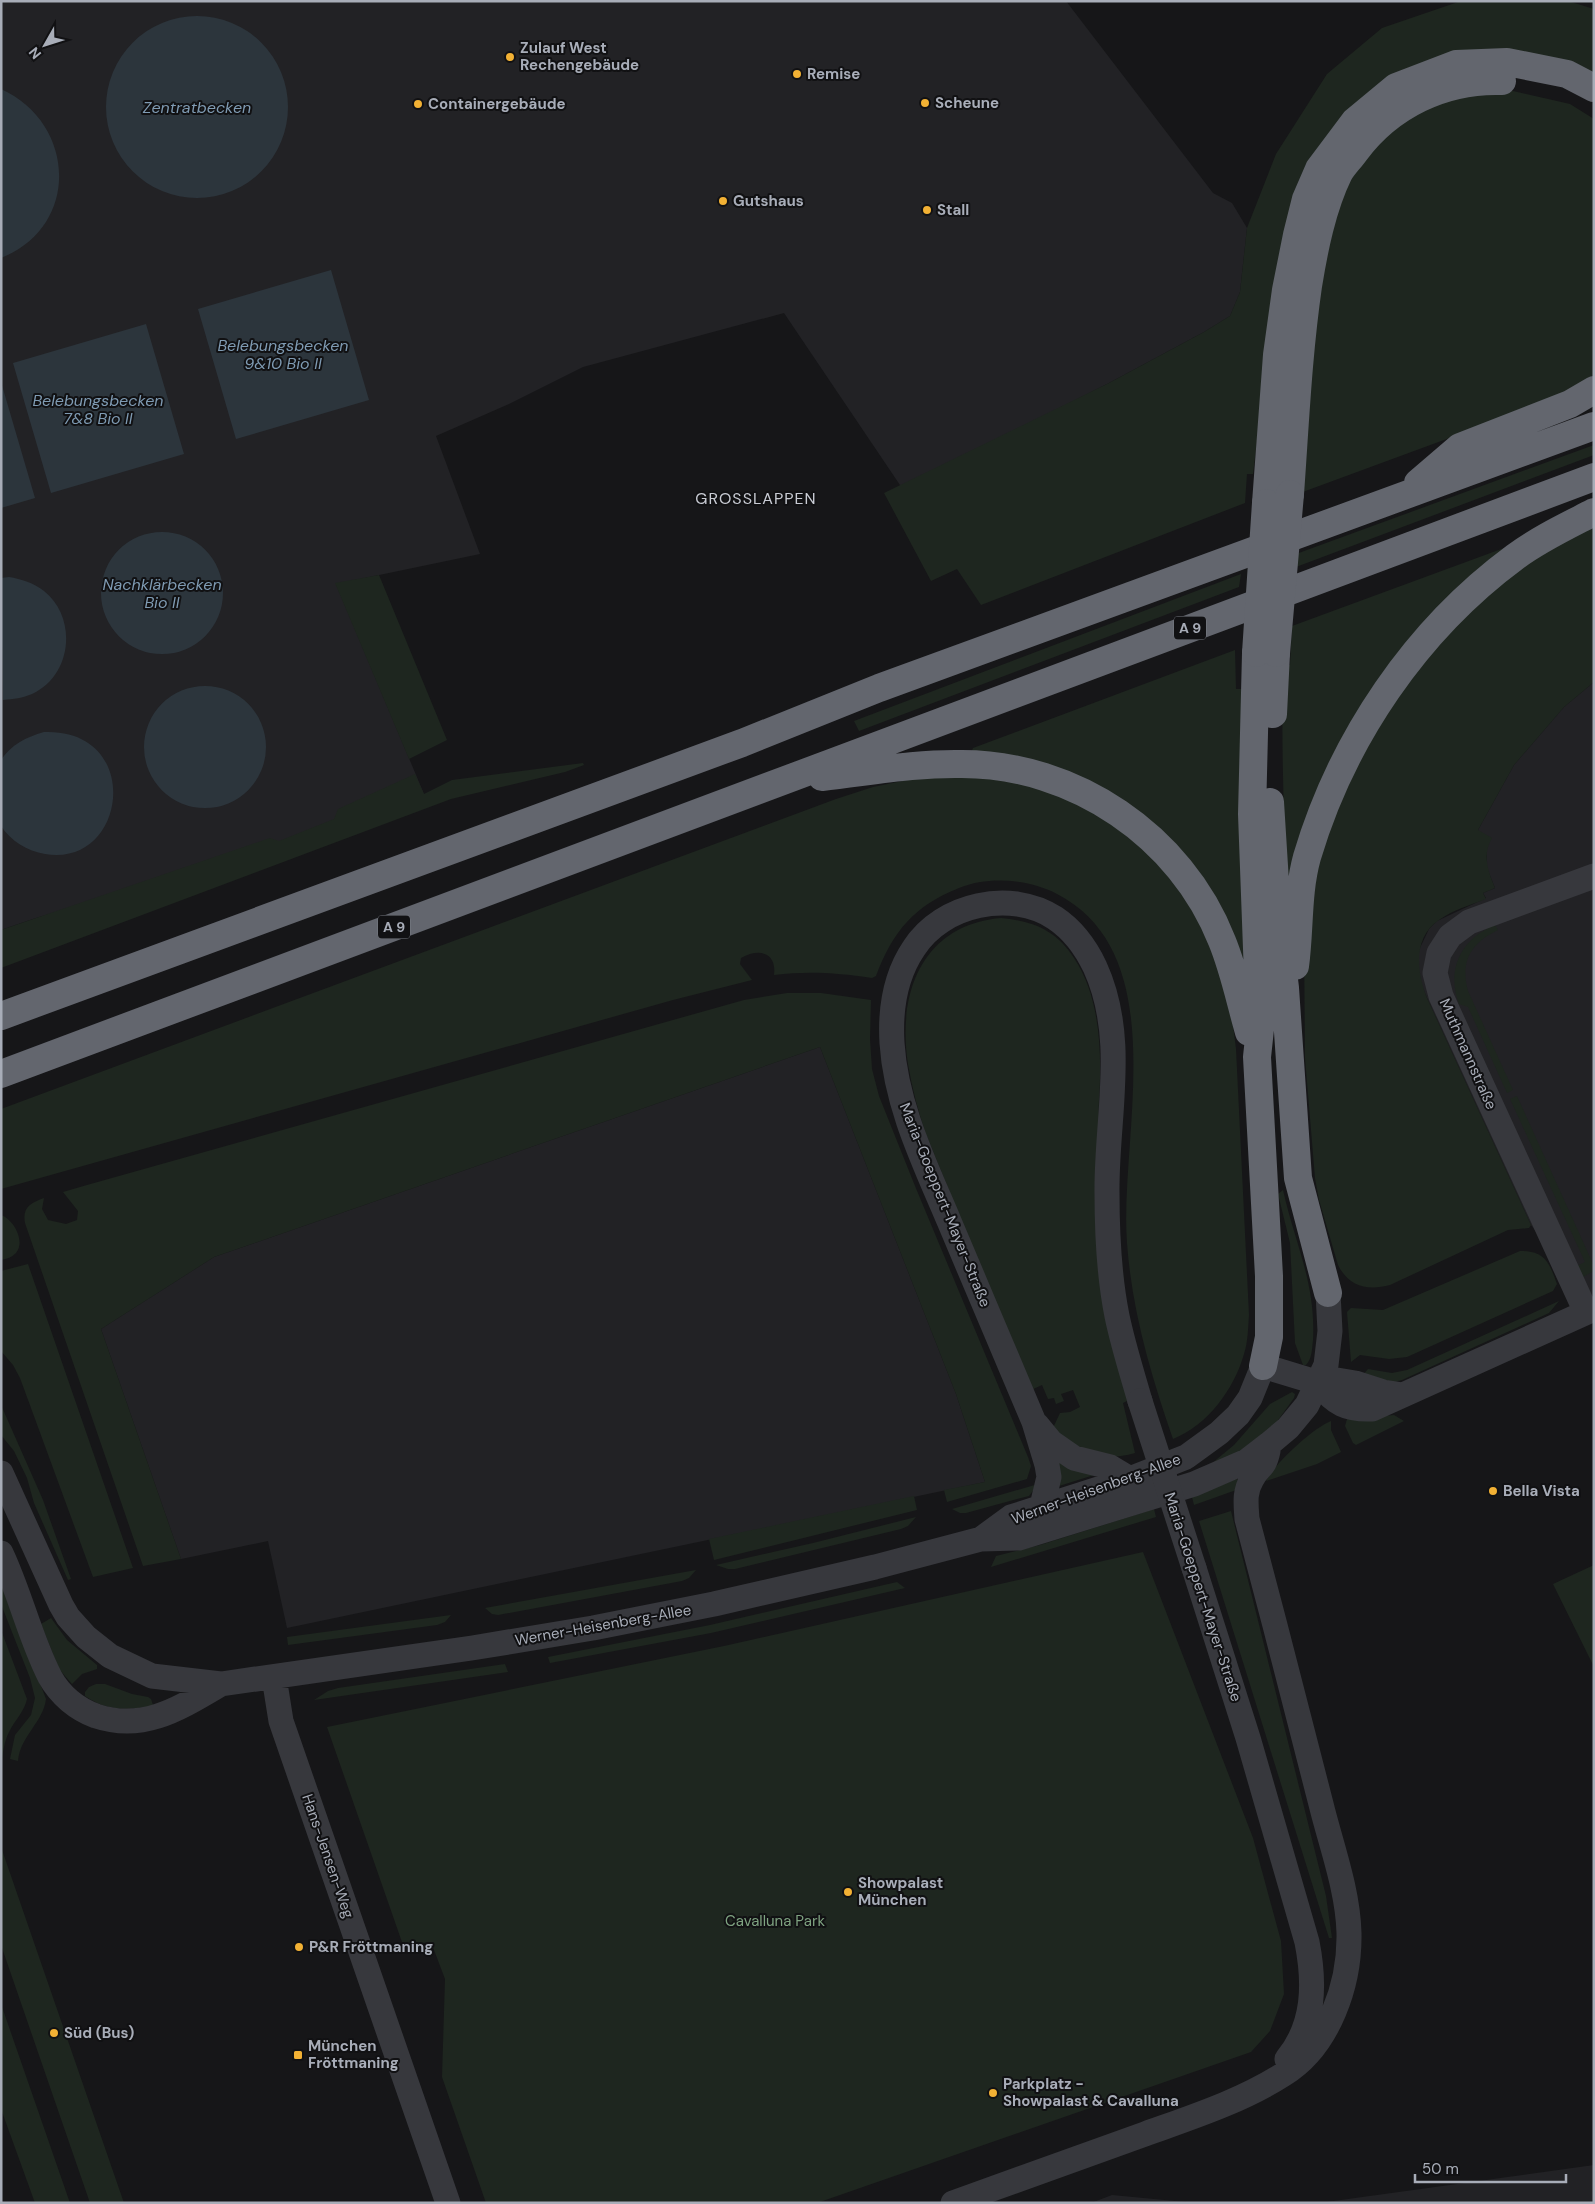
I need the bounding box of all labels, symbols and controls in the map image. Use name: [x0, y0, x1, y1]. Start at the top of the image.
north arrow: [20, 20, 70, 70]
place label: Zulauf West Rechengebäude: [520, 38, 639, 75]
text: N: [25, 44, 45, 63]
marker: Zulauf West Rechengebäude: [504, 51, 516, 63]
place label: Remise: [807, 64, 860, 84]
marker: Remise: [791, 68, 803, 80]
place label: Scheune: [935, 93, 999, 113]
place label: Containergebäude: [428, 94, 566, 114]
water label: Zentratbecken: [143, 97, 251, 118]
marker: Scheune: [919, 97, 931, 109]
marker: Containergebäude: [412, 98, 424, 110]
place label: Gutshaus: [733, 191, 804, 211]
marker: Gutshaus: [717, 195, 729, 207]
place label: Stall: [937, 200, 969, 220]
marker: Stall: [921, 204, 933, 216]
water label: Belebungsbecken 9&10 Bio II: [217, 335, 349, 374]
water label: Belebungsbecken 7&8 Bio II: [32, 390, 164, 429]
district label: GROSSLAPPEN: [695, 488, 817, 509]
water label: Nachklärbecken Bio II: [102, 574, 222, 613]
road number: A 9: [1174, 616, 1206, 640]
road number: A 9: [378, 916, 410, 939]
street label: Muthmannstraße: [1435, 995, 1501, 1113]
street label: Maria-Goeppert-Mayer-Straße: [895, 1100, 995, 1310]
street label: Werner-Heisenberg-Allee: [1009, 1449, 1183, 1529]
place label: Bella Vista: [1503, 1481, 1580, 1501]
marker: Bella Vista: [1487, 1485, 1499, 1497]
street label: Maria-Goeppert-Mayer-Straße: [1160, 1490, 1246, 1704]
street label: Werner-Heisenberg-Allee: [513, 1600, 693, 1650]
street label: Hans-Jensen-Weg: [297, 1791, 359, 1921]
place label: Showpalast München: [858, 1873, 943, 1910]
marker: Showpalast München: [842, 1886, 854, 1898]
park label: Cavalluna Park: [725, 1911, 825, 1931]
place label: P&R Fröttmaning: [309, 1937, 433, 1957]
marker: P&R Fröttmaning: [293, 1941, 305, 1953]
place label: Süd (Bus): [64, 2023, 134, 2043]
marker: Süd (Bus): [48, 2027, 60, 2039]
place label: München Fröttmaning: [308, 2036, 399, 2073]
marker: München Fröttmaning: [292, 2049, 304, 2061]
place label: Parkplatz - Showpalast & Cavalluna: [1003, 2074, 1179, 2111]
marker: Parkplatz - Showpalast & Cavalluna: [987, 2087, 999, 2099]
scale bar: [1415, 2152, 1566, 2184]
text: 50 m: [1422, 2159, 1459, 2179]

